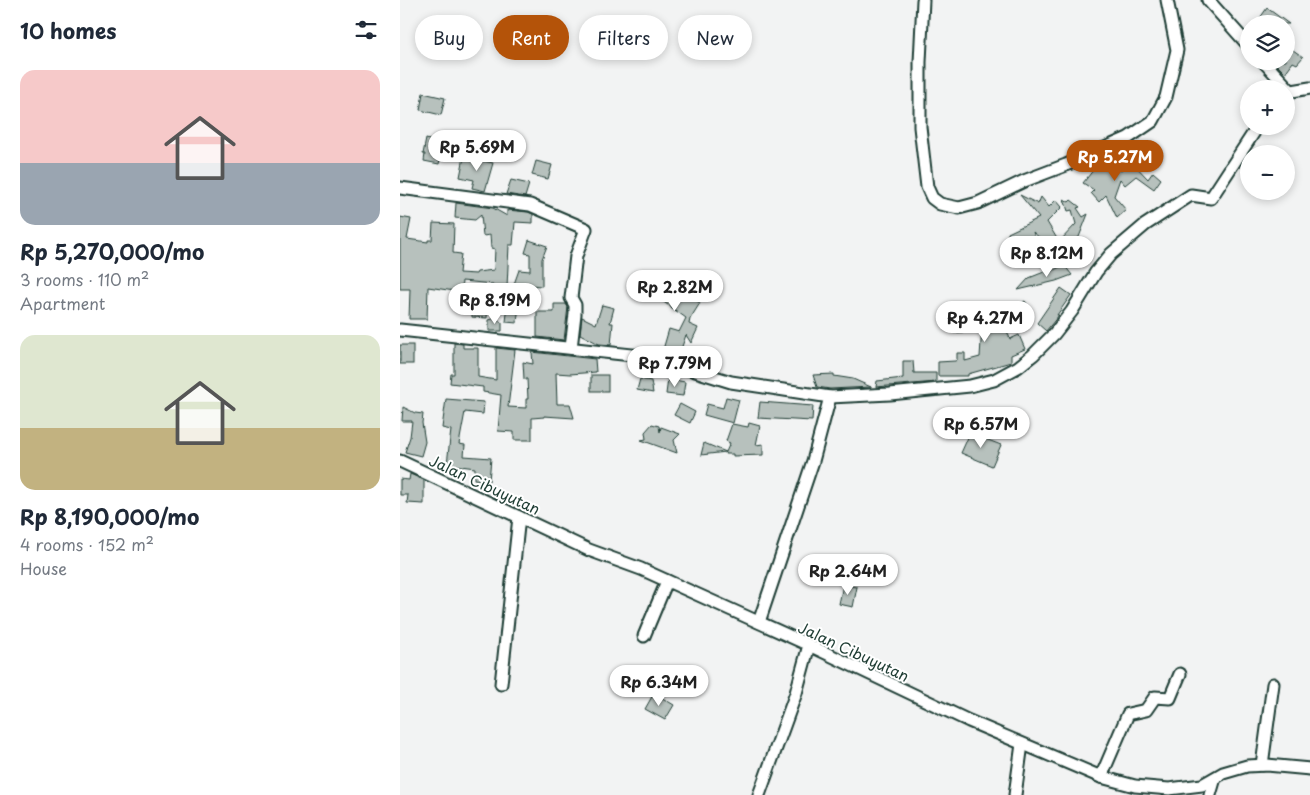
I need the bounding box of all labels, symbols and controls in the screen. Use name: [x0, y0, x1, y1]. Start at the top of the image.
text: 10 homes: [20, 14, 117, 46]
chip: Buy: [415, 15, 483, 60]
chip: Rent: [493, 15, 569, 60]
chip: Filters: [579, 15, 668, 60]
chip: New: [678, 15, 752, 60]
map controls: [1240, 15, 1295, 200]
button: layers: [1240, 15, 1295, 70]
icon: filters: [352, 16, 380, 44]
button: +: [1240, 80, 1295, 135]
icon: home: [155, 103, 245, 193]
pin: Rp 5.69M: [425, 130, 529, 172]
text: Rp 5.69M: [439, 134, 515, 158]
pin: Rp 5.27M: [1063, 140, 1167, 182]
text: Rp 5.27M: [1077, 144, 1153, 168]
button: −: [1240, 145, 1295, 200]
text: Rp 5,270,000/mo: [20, 235, 204, 267]
pin: Rp 8.12M: [995, 236, 1099, 278]
text: Rp 8.12M: [1011, 240, 1083, 264]
text: 3 rooms · 110 m²: [20, 267, 149, 291]
pin: Rp 2.82M: [623, 270, 727, 312]
text: Rp 2.82M: [637, 274, 713, 298]
pin: Rp 8.19M: [443, 282, 547, 325]
text: Rp 8.19M: [459, 287, 531, 311]
text: Apartment: [20, 291, 105, 315]
pin: Rp 4.27M: [933, 300, 1037, 343]
text: Rp 4.27M: [947, 305, 1023, 329]
pin: Rp 7.79M: [623, 346, 727, 388]
text: Rp 7.79M: [638, 350, 712, 374]
icon: home: [155, 368, 245, 458]
pin: Rp 6.57M: [929, 406, 1033, 449]
text: Rp 6.57M: [944, 411, 1018, 435]
street label: Jalan Cibuyutan: [426, 448, 544, 520]
text: Rp 8,190,000/mo: [20, 500, 199, 532]
text: 4 rooms · 152 m²: [20, 532, 154, 556]
pin: Rp 2.64M: [796, 554, 900, 596]
text: House: [20, 556, 67, 580]
text: Rp 2.64M: [809, 558, 887, 582]
street label: Jalan Cibuyutan: [795, 615, 913, 687]
pin: Rp 6.34M: [607, 664, 711, 707]
text: Rp 6.34M: [621, 669, 698, 693]

